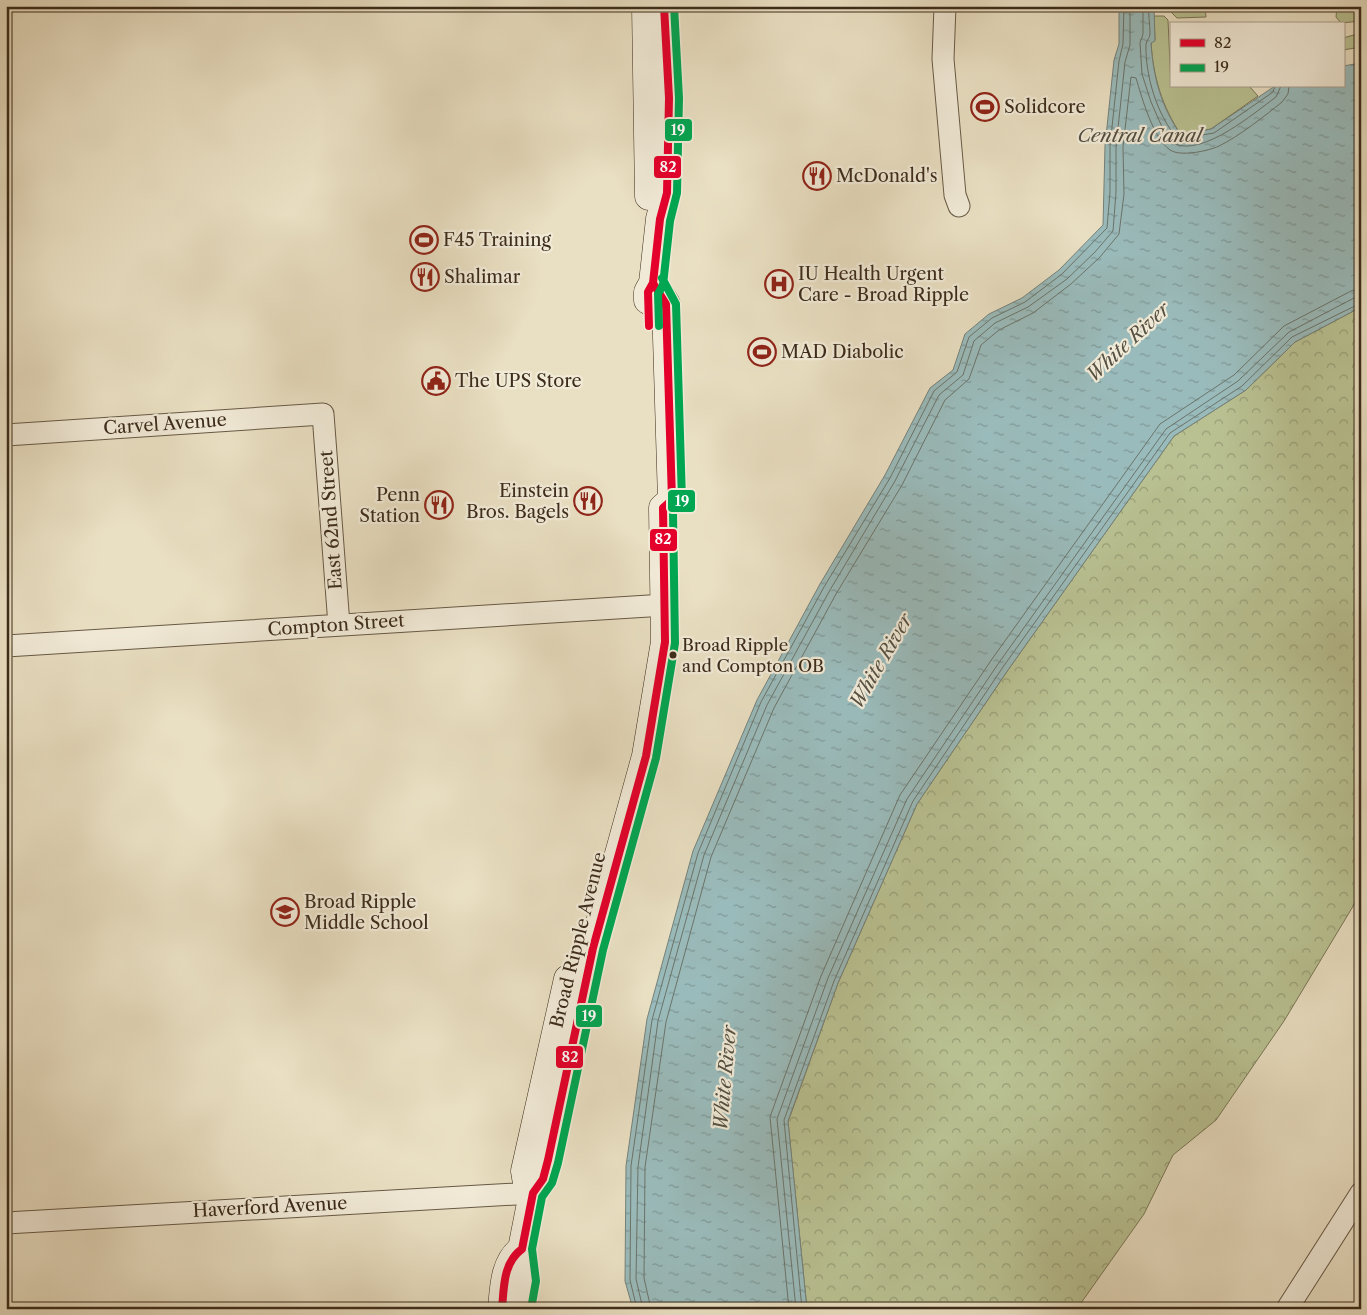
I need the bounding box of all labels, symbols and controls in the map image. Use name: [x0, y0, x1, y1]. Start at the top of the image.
legend: [1170, 22, 1344, 88]
text: 82: [1214, 33, 1232, 52]
text: 19: [1214, 57, 1229, 76]
sports icon: Solidcore: [970, 92, 1000, 122]
place label: Solidcore: [1004, 96, 1086, 118]
line badge: 19: [664, 118, 693, 142]
text: 19: [671, 121, 685, 139]
water label: Central Canal: [1078, 124, 1204, 147]
line badge: 82: [653, 155, 682, 179]
text: 82: [660, 158, 676, 176]
restaurant icon: McDonald's: [802, 161, 832, 191]
place label: McDonald's: [836, 165, 938, 187]
sports icon: F45 Training: [409, 225, 439, 255]
place label: F45 Training: [443, 229, 552, 251]
restaurant icon: Shalimar: [410, 262, 440, 292]
place label: IU Health Urgent Care - Broad Ripple: [798, 263, 969, 306]
place label: Shalimar: [444, 266, 521, 288]
hospital icon: IU Health Urgent Care - Broad Ripple: [764, 269, 794, 299]
water label: White River: [1082, 297, 1175, 386]
sports icon: MAD Diabolic: [747, 337, 777, 367]
place label: MAD Diabolic: [781, 341, 904, 363]
public building icon: The UPS Store: [421, 366, 451, 396]
place label: The UPS Store: [455, 370, 582, 392]
street label: Carvel Avenue: [103, 409, 227, 439]
street label: East 62nd Street: [315, 449, 347, 590]
place label: Einstein Bros. Bagels: [466, 480, 569, 523]
place label: Penn Station: [359, 484, 420, 527]
restaurant icon: Einstein Bros. Bagels: [573, 486, 603, 516]
line badge: 19: [667, 489, 696, 513]
restaurant icon: Penn Station: [424, 490, 454, 520]
text: 19: [675, 492, 689, 510]
line badge: 82: [649, 528, 678, 552]
text: 82: [655, 530, 671, 548]
street label: Compton Street: [267, 609, 406, 641]
water label: White River: [845, 609, 918, 712]
place label: Broad Ripple and Compton OB: [682, 635, 824, 676]
marker: Broad Ripple and Compton OB: [668, 650, 678, 660]
street label: Broad Ripple Avenue: [545, 850, 611, 1030]
place label: Broad Ripple Middle School: [304, 891, 429, 934]
school or university icon: Broad Ripple Middle School: [270, 897, 300, 927]
line badge: 19: [575, 1004, 603, 1028]
text: 19: [582, 1007, 596, 1025]
water label: White River: [709, 1023, 741, 1132]
line badge: 82: [555, 1045, 584, 1069]
text: 82: [562, 1048, 578, 1066]
street label: Haverford Avenue: [192, 1192, 348, 1222]

